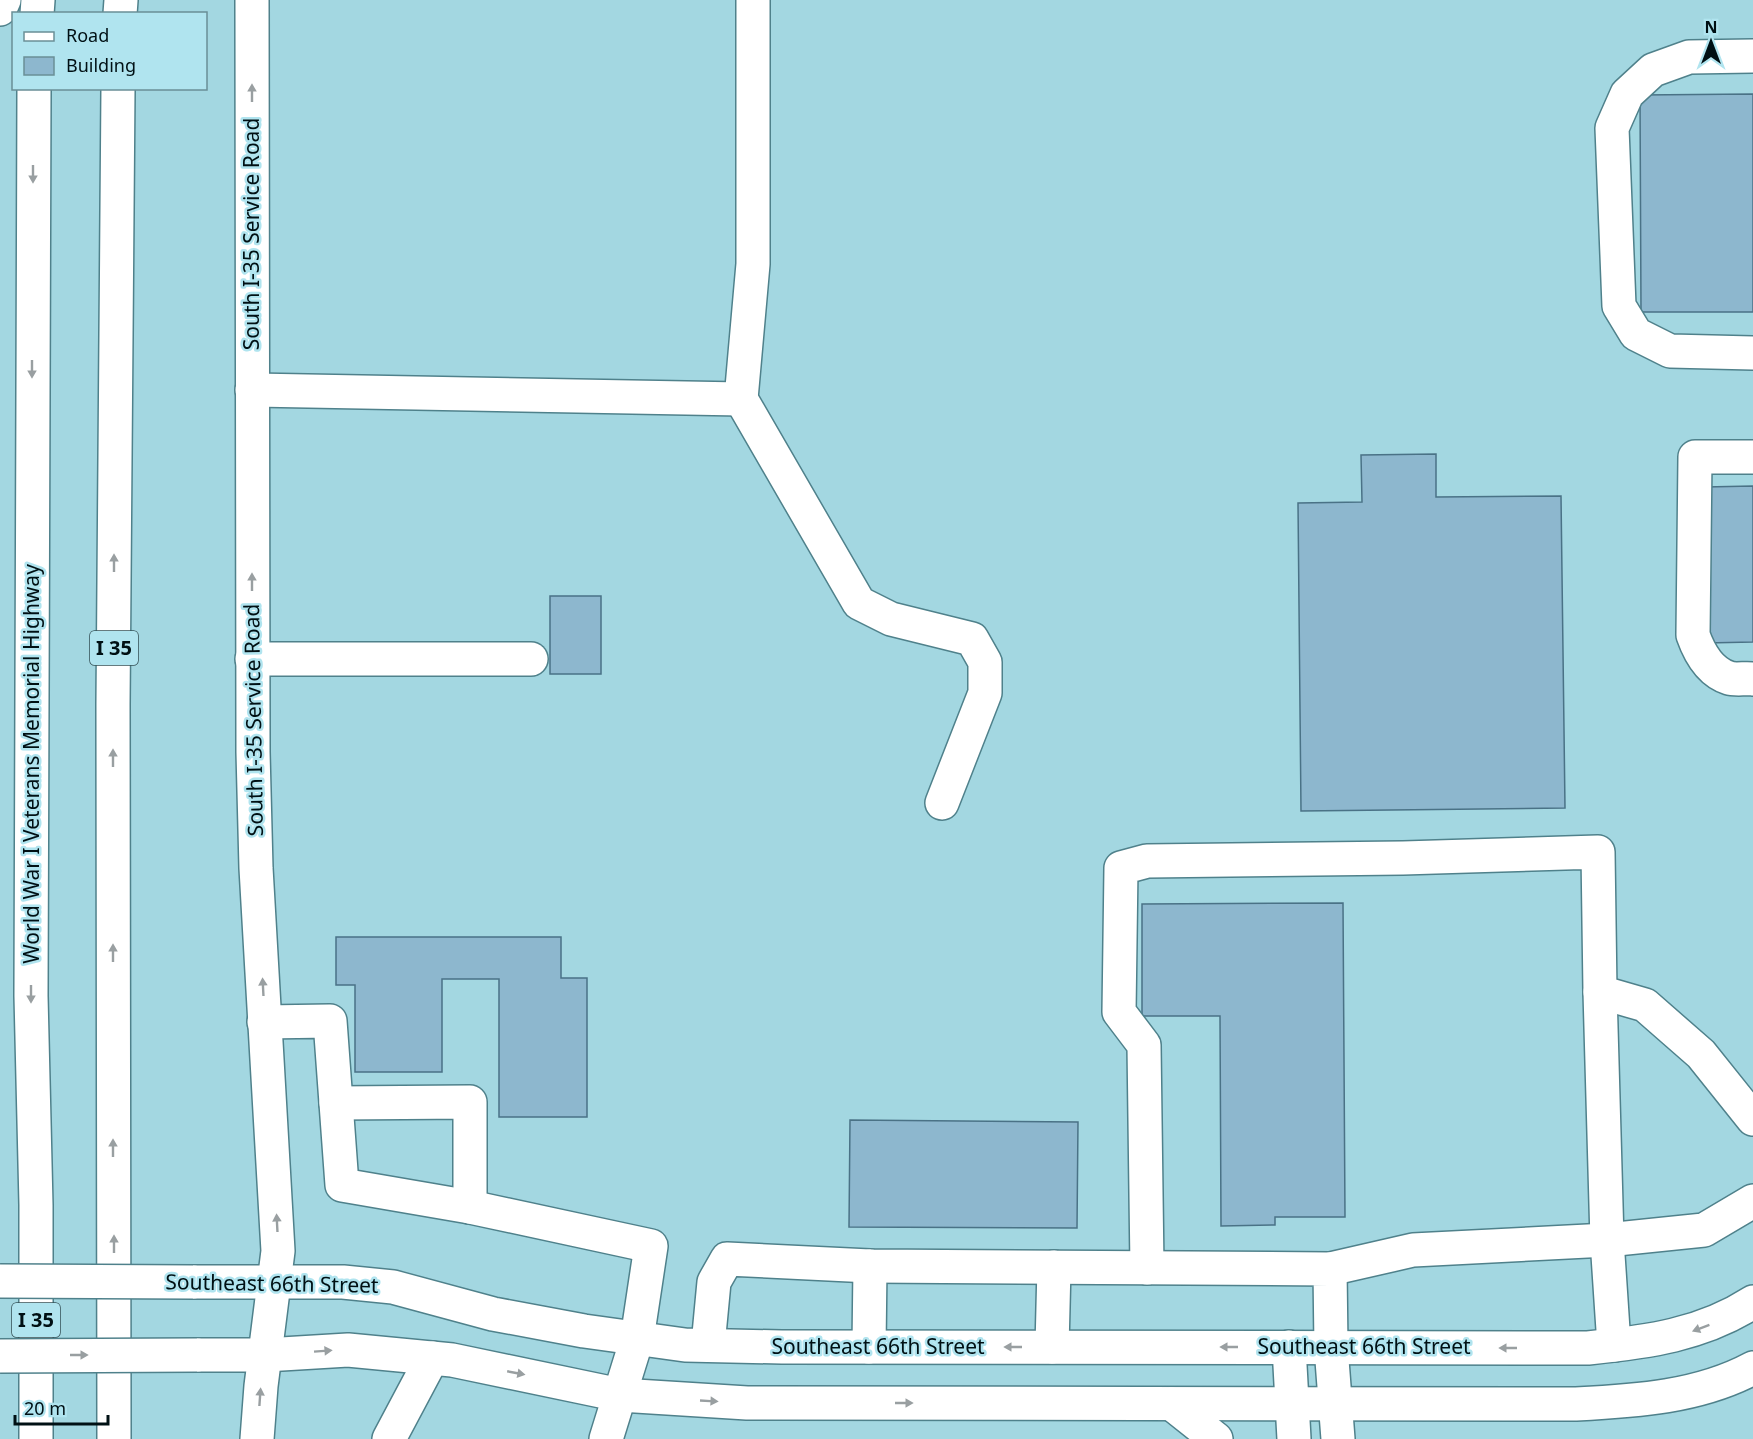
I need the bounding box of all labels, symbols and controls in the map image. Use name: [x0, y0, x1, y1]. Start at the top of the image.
legend: [12, 12, 207, 90]
north arrow: [1681, 12, 1741, 72]
text: N: [1704, 16, 1718, 38]
text: Road: [66, 23, 109, 47]
text: Building: [66, 53, 136, 77]
one-way arrow: [247, 84, 257, 103]
street label: South I-35 Service Road: [237, 118, 265, 350]
one-way arrow: [28, 164, 38, 183]
one-way arrow: [27, 359, 37, 378]
one-way arrow: [109, 554, 119, 573]
street label: World War I Veterans Memorial Highway: [17, 564, 45, 964]
one-way arrow: [247, 573, 257, 592]
street label: South I-35 Service Road: [237, 604, 269, 837]
road number: I 35: [90, 631, 138, 665]
one-way arrow: [108, 749, 118, 768]
one-way arrow: [108, 944, 118, 963]
one-way arrow: [258, 977, 267, 996]
one-way arrow: [26, 985, 36, 1004]
one-way arrow: [108, 1139, 118, 1158]
one-way arrow: [272, 1214, 281, 1233]
one-way arrow: [109, 1234, 119, 1253]
street label: Southeast 66th Street: [165, 1267, 379, 1299]
road number: I 35: [12, 1303, 60, 1337]
one-way arrow: [1692, 1323, 1710, 1333]
street label: Southeast 66th Street: [771, 1332, 985, 1360]
street label: Southeast 66th Street: [1257, 1332, 1471, 1360]
one-way arrow: [1004, 1342, 1023, 1352]
one-way arrow: [1220, 1342, 1239, 1352]
one-way arrow: [1499, 1343, 1518, 1353]
one-way arrow: [314, 1347, 333, 1356]
one-way arrow: [70, 1350, 89, 1360]
one-way arrow: [507, 1369, 526, 1378]
one-way arrow: [255, 1387, 265, 1406]
scale bar: [15, 1388, 108, 1426]
text: 20 m: [24, 1396, 66, 1420]
one-way arrow: [699, 1397, 718, 1406]
one-way arrow: [894, 1398, 913, 1408]

